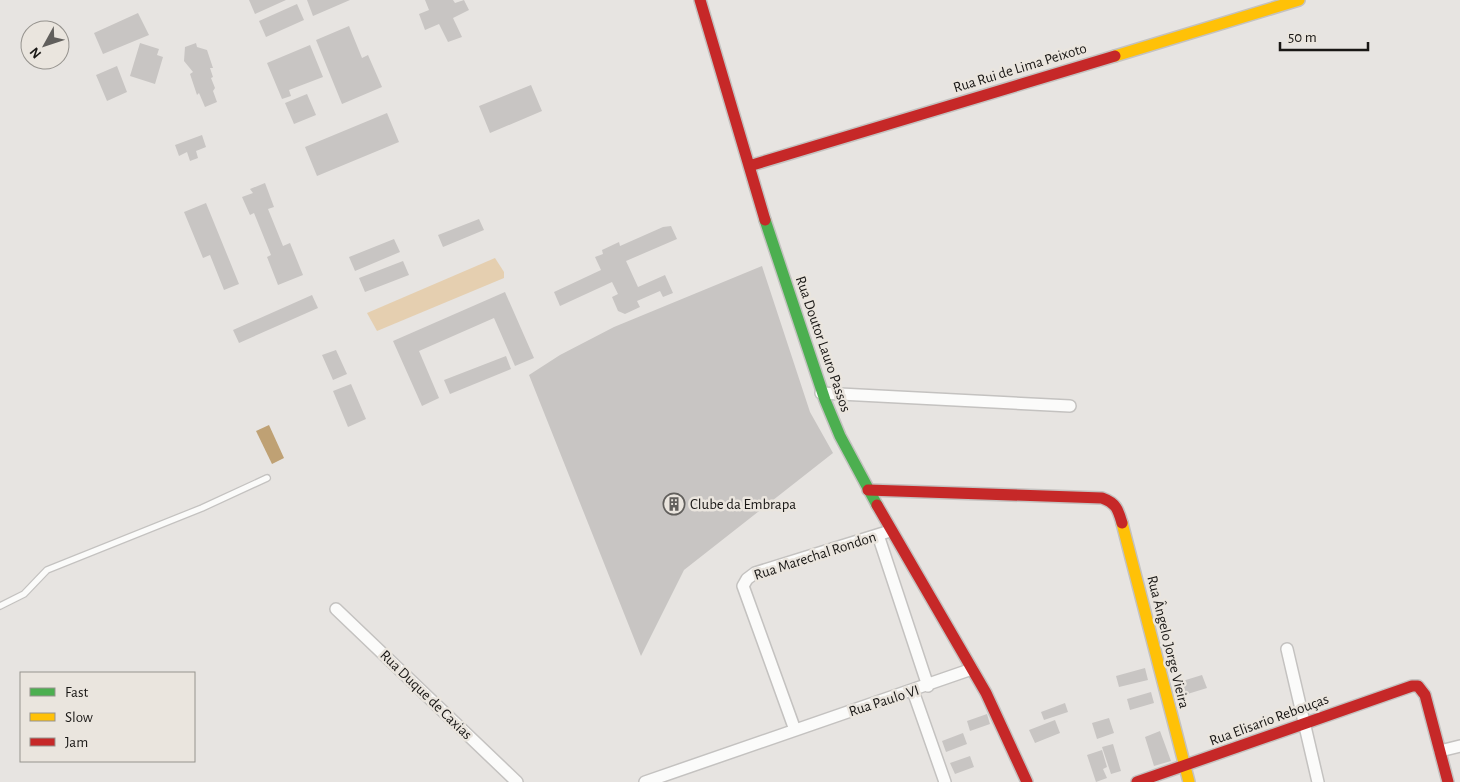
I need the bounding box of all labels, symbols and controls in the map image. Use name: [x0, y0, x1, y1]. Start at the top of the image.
north arrow: [20, 20, 70, 70]
scale bar: [1280, 20, 1368, 52]
text: 50 m: [1288, 30, 1317, 45]
street label: Rua Rui de Lima Peixoto: [952, 41, 1088, 95]
text: N: [27, 44, 44, 61]
street label: Rua Doutor Lauro Passos: [793, 274, 853, 414]
building icon: Clube da Embrapa: [662, 492, 686, 516]
place label: Clube da Embrapa: [690, 497, 796, 512]
street label: Rua Marechal Rondon: [752, 529, 878, 583]
street label: Rua Ângelo Jorge Vieira: [1144, 574, 1193, 710]
street label: Rua Duque de Caxias: [377, 647, 475, 743]
legend: [20, 672, 195, 762]
street label: Rua Paulo VI: [847, 683, 921, 719]
text: Fast: [65, 685, 89, 700]
street label: Rua Elisario Rebouças: [1207, 691, 1331, 749]
text: Slow: [65, 710, 93, 725]
text: Jam: [65, 735, 88, 750]

